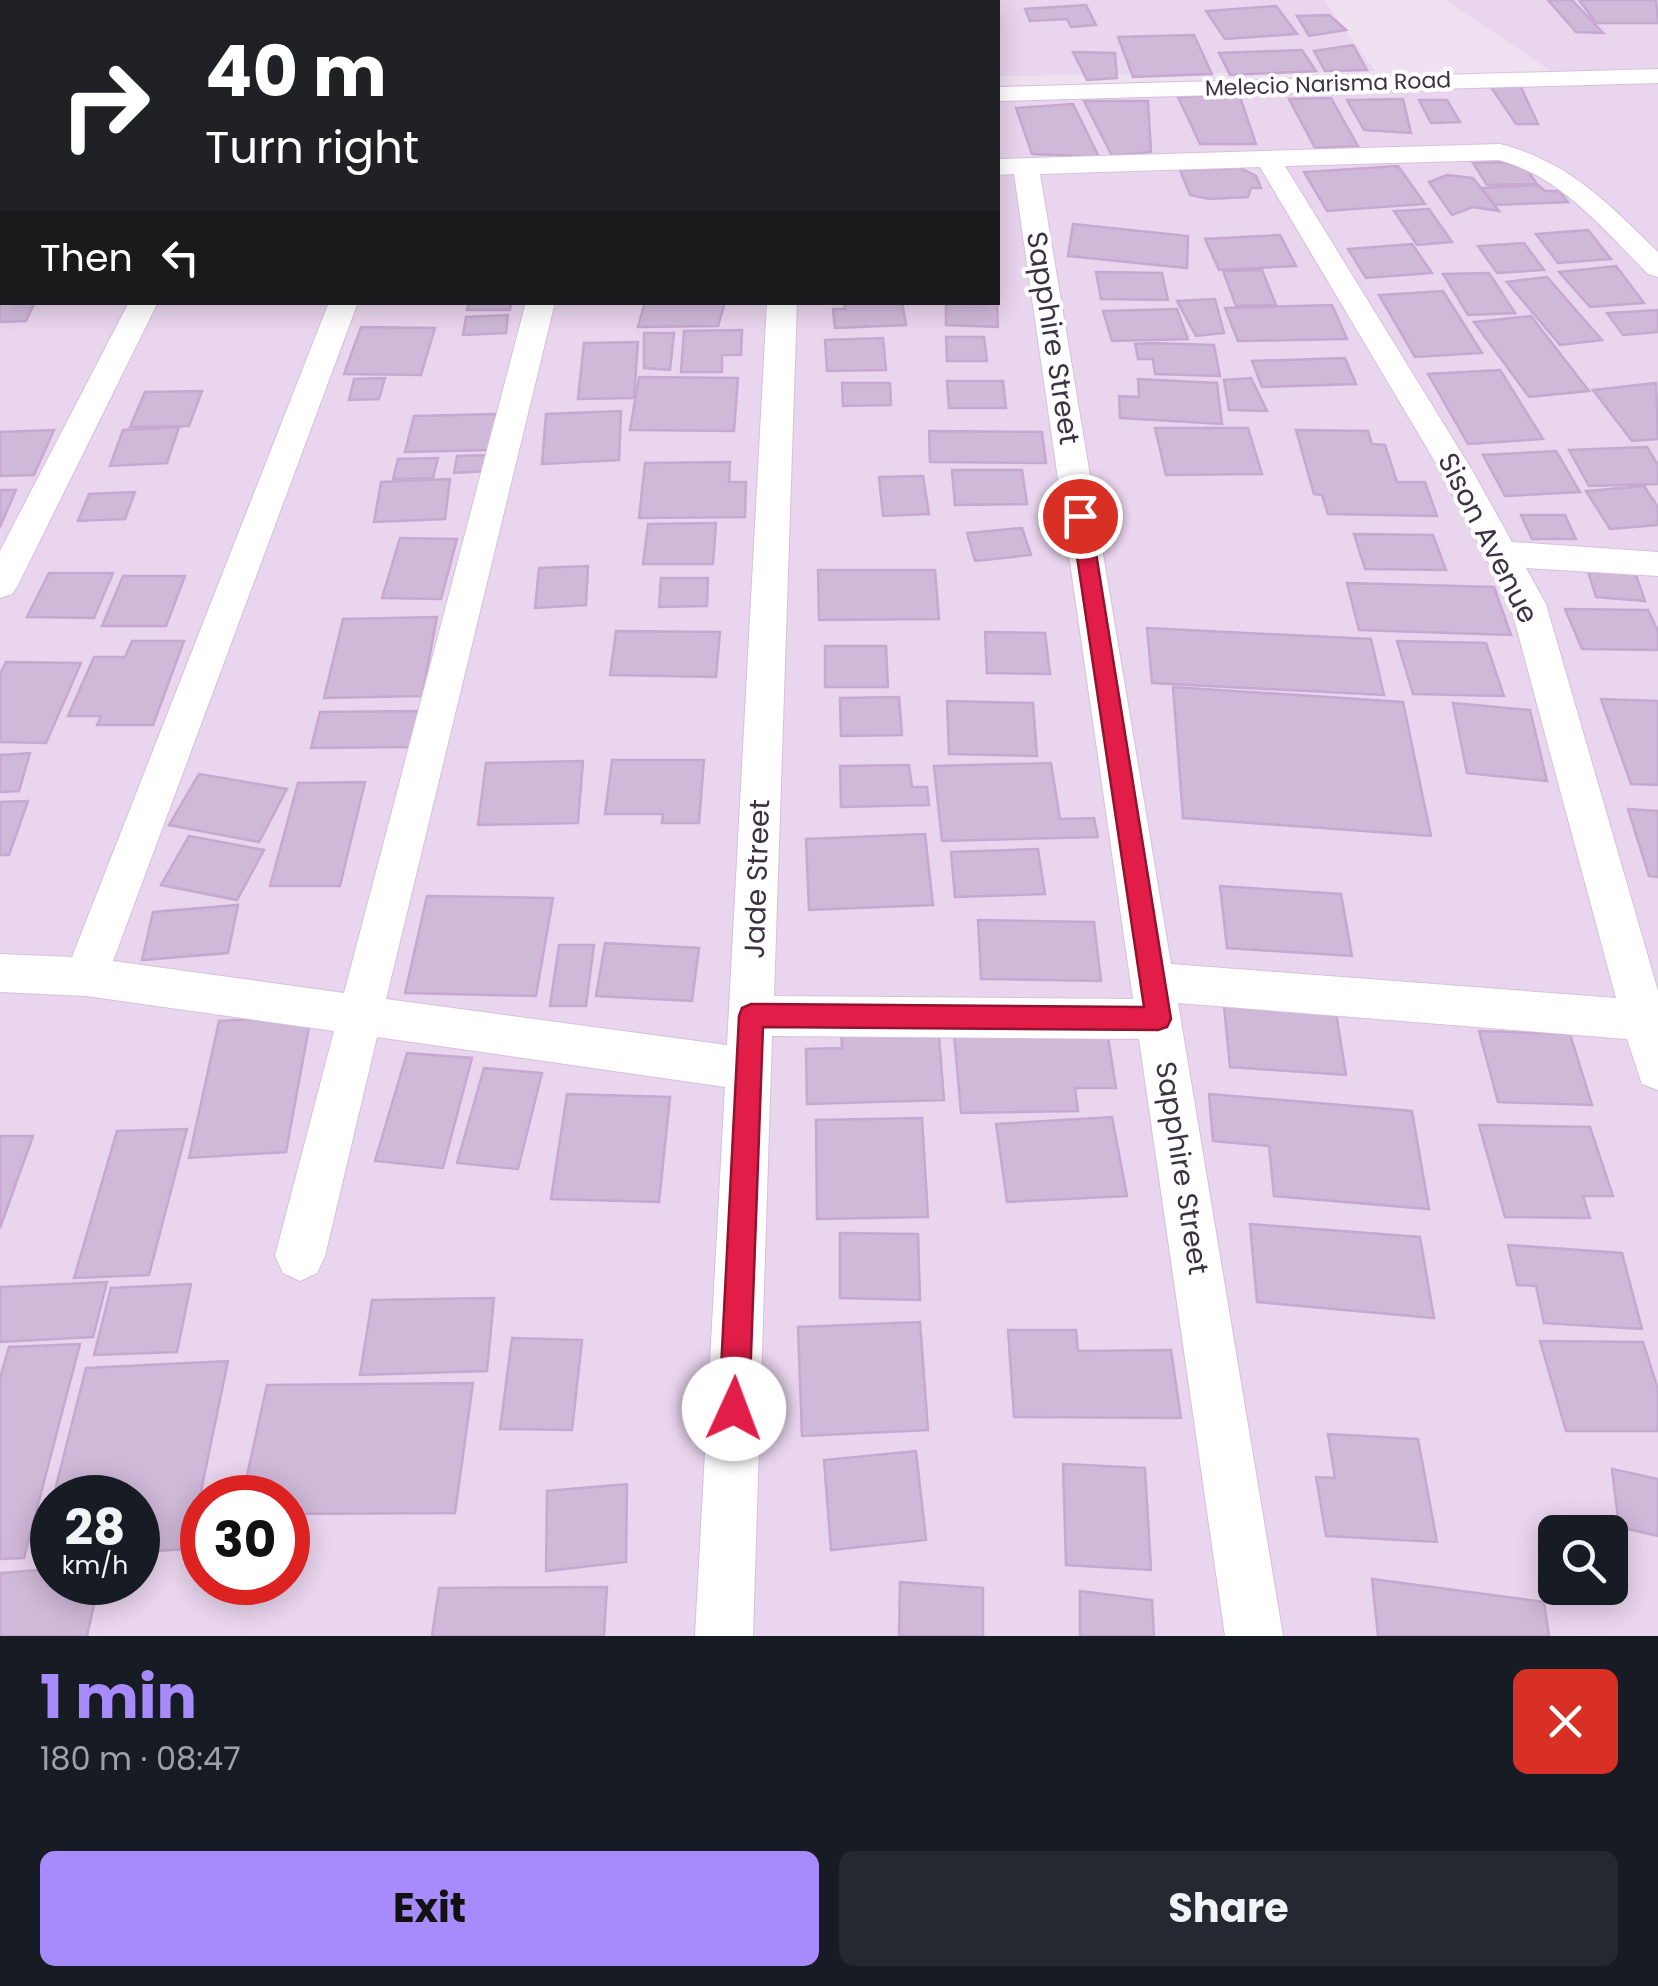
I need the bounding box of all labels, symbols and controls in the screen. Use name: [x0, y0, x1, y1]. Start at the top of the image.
text: 40 m: [205, 22, 387, 121]
icon: right: [40, 40, 170, 170]
street label: Melecio Narisma Road: [1204, 64, 1452, 104]
text: Turn right: [205, 116, 419, 179]
street label: Sapphire Street: [1017, 229, 1089, 447]
icon: left: [153, 230, 208, 285]
text: Then: [40, 231, 133, 284]
street label: Sison Avenue: [1428, 446, 1548, 630]
pin: [1038, 474, 1123, 559]
icon: arrive: [1053, 489, 1108, 544]
street label: Jade Street: [735, 799, 779, 959]
street label: Sapphire Street: [1146, 1059, 1218, 1277]
position arrow: [682, 1357, 786, 1461]
speed limit sign: 30: [180, 1475, 310, 1605]
text: 28: [65, 1492, 125, 1563]
map controls: [1538, 1515, 1628, 1605]
button: search: [1538, 1515, 1628, 1605]
text: km/h: [62, 1548, 128, 1583]
text: 1 min: [40, 1655, 197, 1739]
button: close: [1513, 1669, 1618, 1774]
text: 180 m · 08:47: [40, 1736, 241, 1781]
button: Exit: [40, 1851, 819, 1966]
button: Share: [839, 1851, 1618, 1966]

